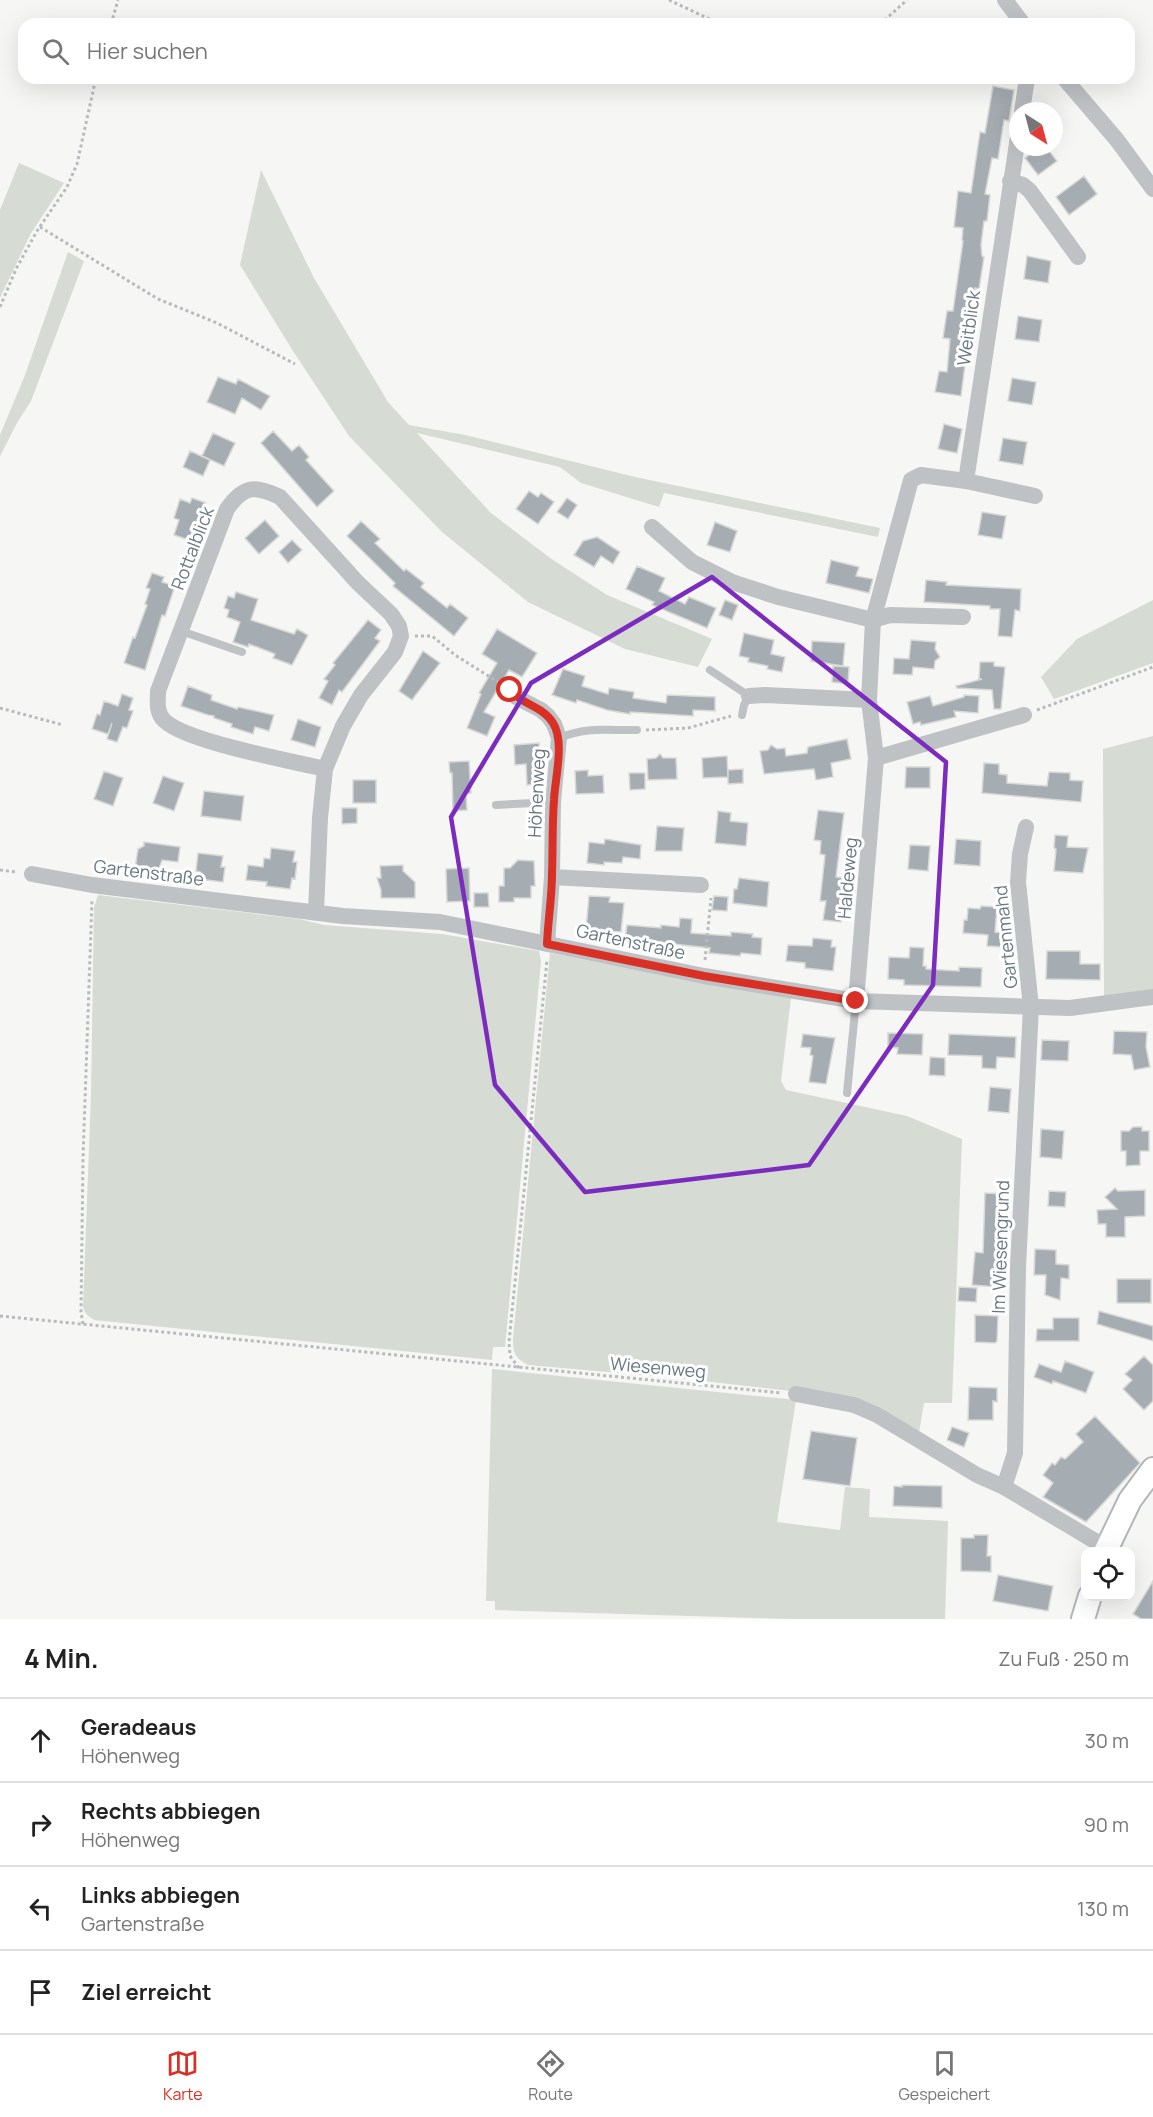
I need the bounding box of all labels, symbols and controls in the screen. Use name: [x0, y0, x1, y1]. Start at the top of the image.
search box: [18, 18, 1135, 84]
icon: search: [39, 35, 72, 68]
text: Hier suchen: [87, 36, 208, 66]
north arrow: [1009, 102, 1063, 156]
street label: Weitblick: [951, 288, 985, 367]
street label: Rottalblick: [165, 502, 219, 593]
route start: [496, 676, 522, 702]
street label: Höhenweg: [522, 748, 550, 838]
street label: Haldeweg: [831, 836, 863, 920]
street label: Gartenstraße: [92, 853, 206, 891]
street label: Gartenmahd: [988, 884, 1022, 990]
street label: Gartenstraße: [574, 918, 688, 964]
route end: [842, 987, 868, 1013]
street label: Im Wiesengrund: [986, 1180, 1014, 1314]
street label: Wiesenweg: [609, 1351, 707, 1383]
map controls: [1081, 1547, 1135, 1601]
button: locate: [1081, 1547, 1135, 1601]
text: 4 Min.: [24, 1640, 99, 1676]
text: Zu Fuß · 250 m: [998, 1645, 1129, 1672]
text: Geradeaus: [81, 1712, 196, 1742]
icon: ahead: [24, 1724, 57, 1757]
text: 30 m: [1085, 1727, 1129, 1754]
text: Höhenweg: [81, 1742, 180, 1769]
text: Rechts abbiegen: [81, 1796, 260, 1826]
icon: right: [24, 1808, 57, 1841]
text: 90 m: [1083, 1811, 1129, 1838]
text: Höhenweg: [81, 1826, 180, 1853]
text: Links abbiegen: [81, 1880, 240, 1910]
icon: left: [24, 1892, 57, 1925]
text: 130 m: [1077, 1895, 1129, 1922]
text: Gartenstraße: [81, 1910, 204, 1937]
icon: arrive: [24, 1976, 57, 2009]
text: Ziel erreicht: [81, 1977, 212, 2007]
tab: Karte: [163, 2047, 202, 2105]
tab: Route: [528, 2047, 573, 2105]
tab: Gespeichert: [899, 2047, 990, 2105]

